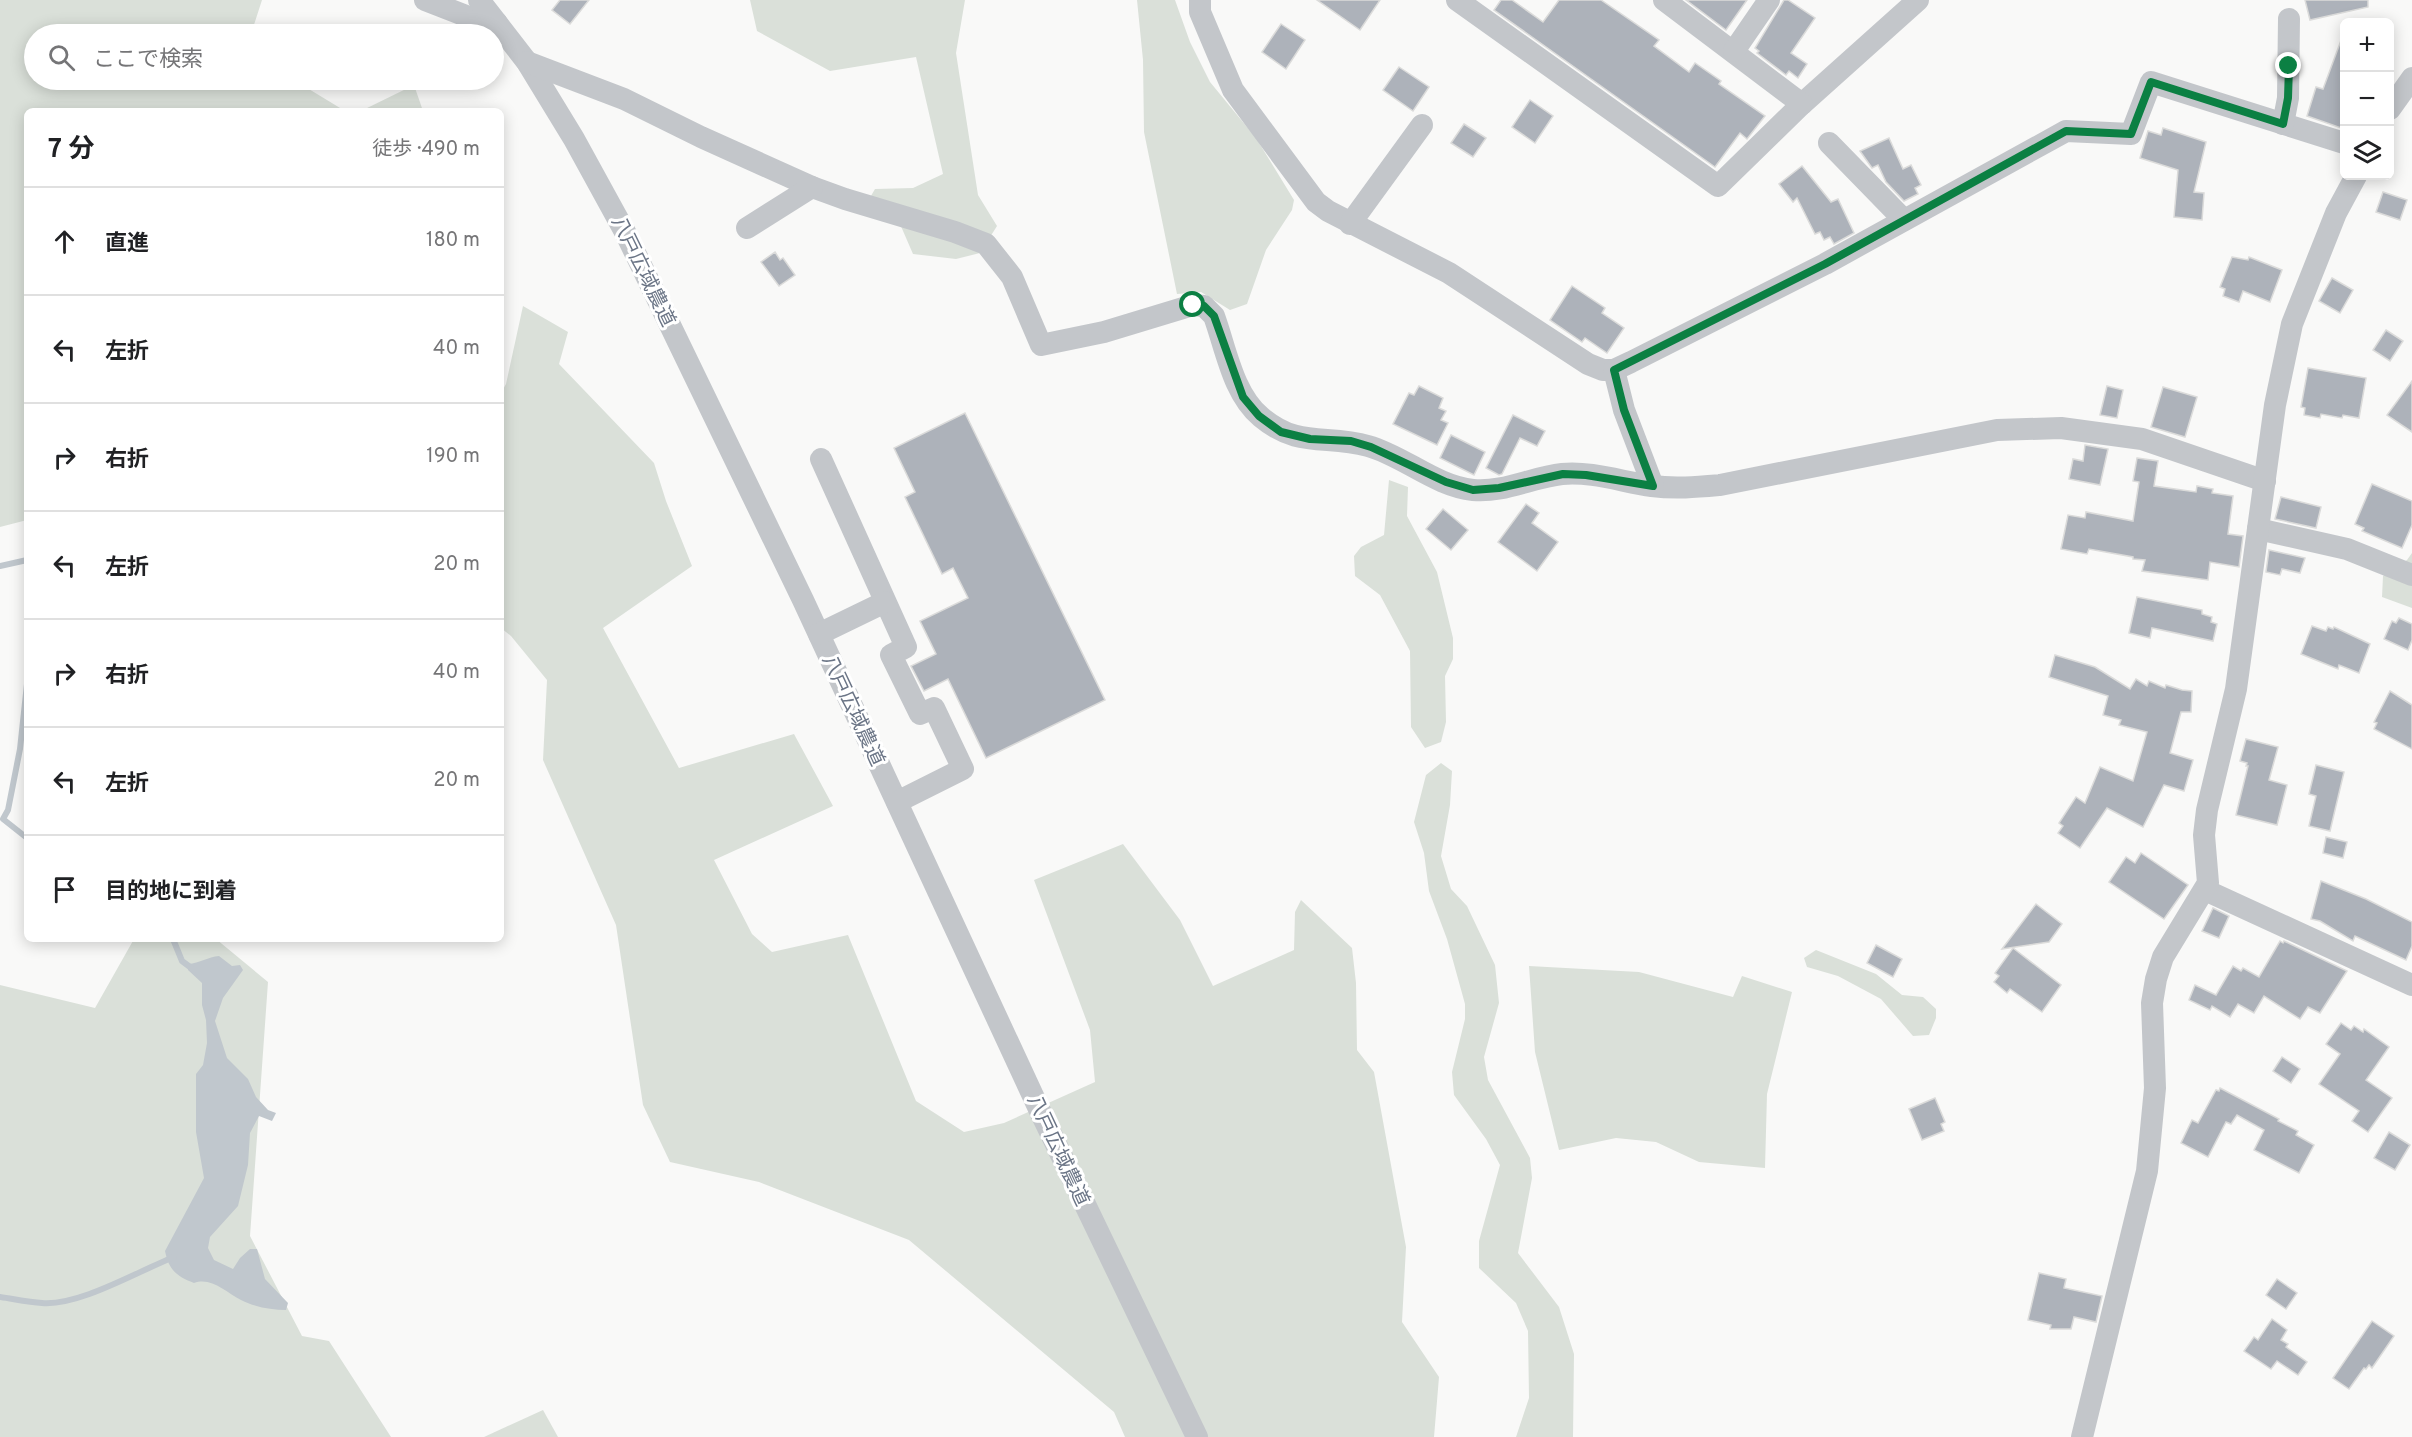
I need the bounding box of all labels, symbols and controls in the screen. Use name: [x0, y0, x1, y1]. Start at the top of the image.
map controls: [2340, 18, 2394, 180]
button: +: [2340, 18, 2394, 72]
search box: [24, 24, 504, 90]
icon: search: [45, 41, 78, 74]
text: ここで検索: [93, 47, 203, 74]
route end: [2275, 52, 2301, 78]
button: −: [2340, 72, 2394, 126]
button: layers: [2340, 126, 2394, 180]
text: 7 分: [48, 134, 95, 167]
text: 徒歩 · 490 m: [372, 137, 480, 163]
street label: 八戸広域農道: [604, 212, 680, 332]
icon: ahead: [48, 225, 81, 258]
text: 180 m: [426, 228, 480, 254]
text: 直進: [105, 231, 149, 258]
route start: [1179, 291, 1205, 317]
icon: left: [48, 333, 81, 366]
text: 40 m: [433, 336, 480, 362]
text: 左折: [105, 339, 149, 366]
icon: right: [48, 441, 81, 474]
text: 190 m: [426, 444, 480, 470]
text: 右折: [105, 447, 149, 474]
icon: left: [48, 549, 81, 582]
text: 20 m: [433, 552, 480, 578]
text: 左折: [105, 555, 149, 582]
street label: 八戸広域農道: [815, 651, 889, 771]
icon: right: [48, 657, 81, 690]
text: 40 m: [433, 660, 480, 686]
text: 右折: [105, 663, 149, 690]
icon: left: [48, 765, 81, 798]
text: 20 m: [433, 768, 480, 794]
text: 左折: [105, 771, 149, 798]
icon: arrive: [48, 873, 81, 906]
text: 目的地に到着: [105, 879, 237, 906]
street label: 八戸広域農道: [1020, 1091, 1094, 1211]

